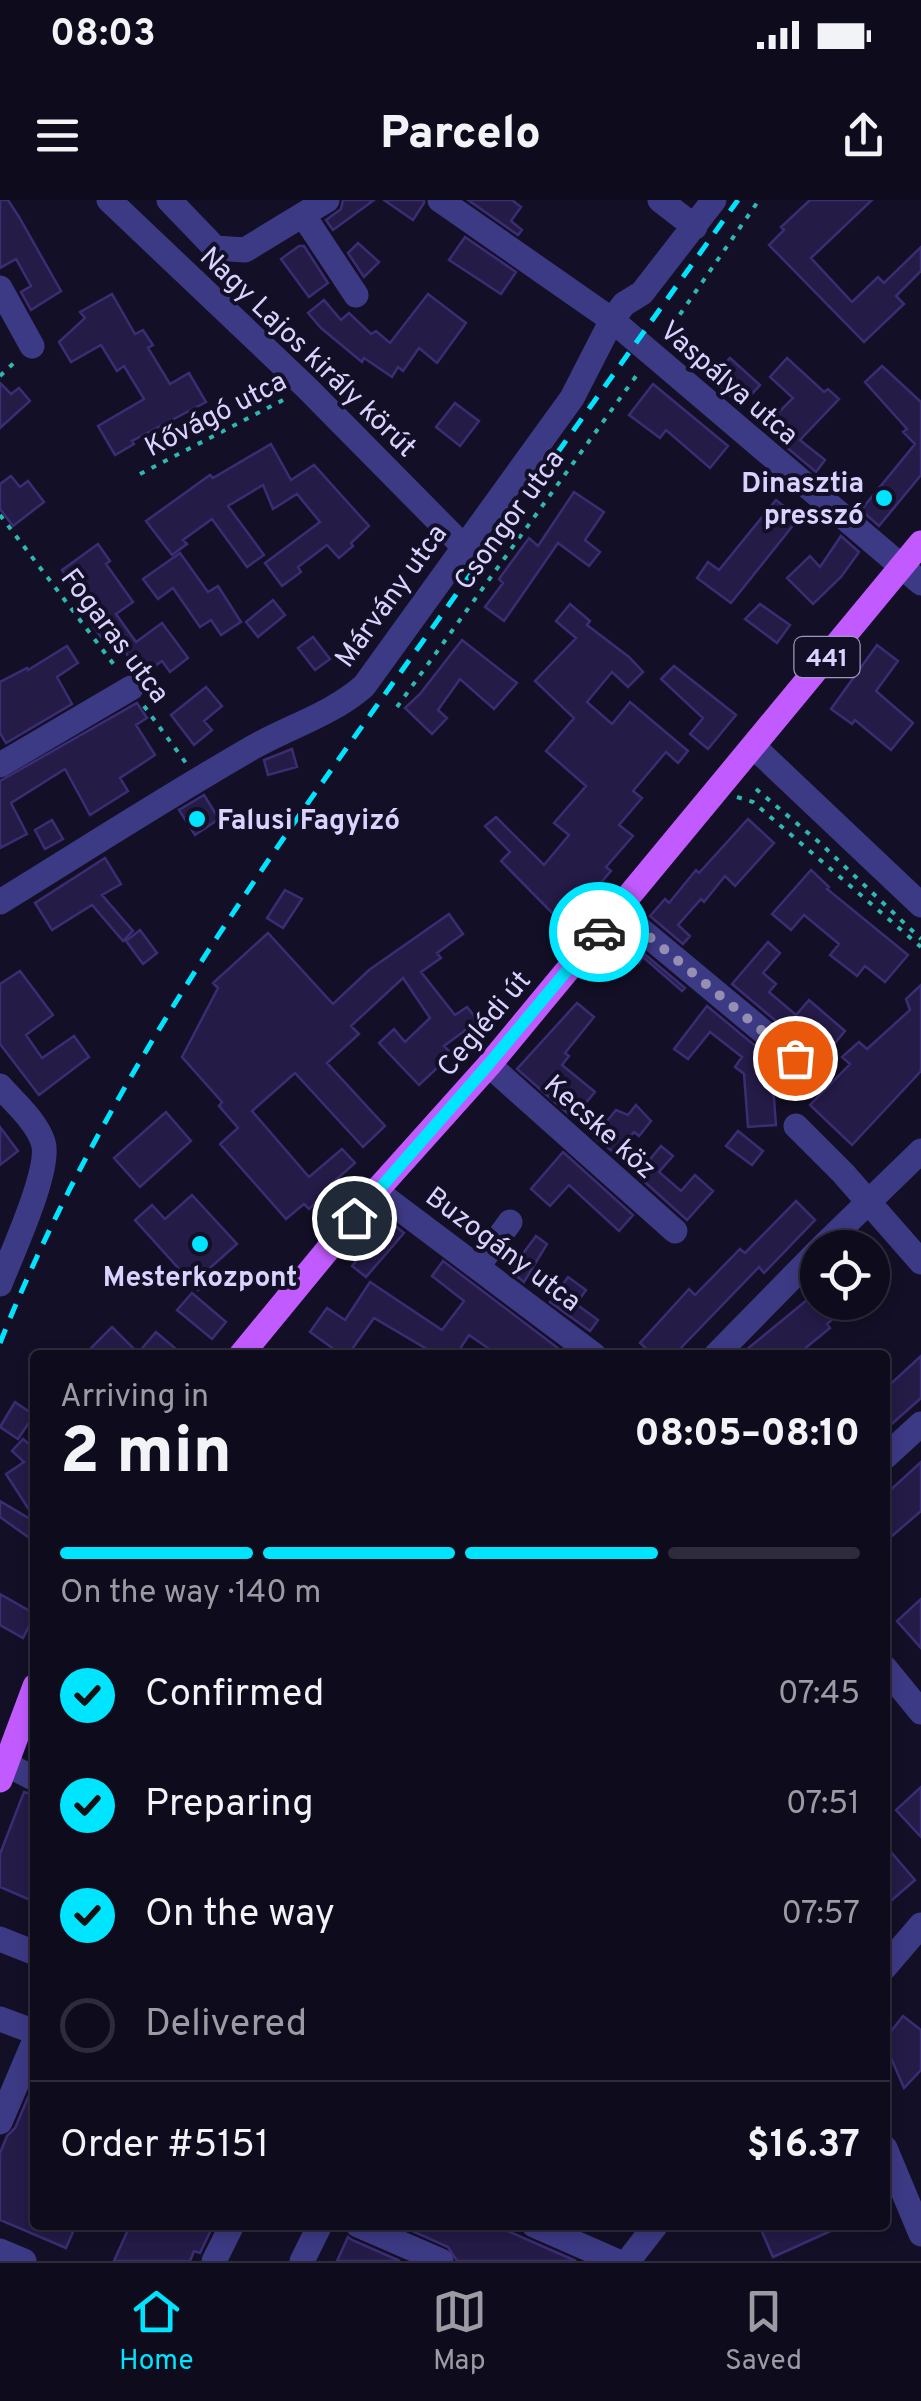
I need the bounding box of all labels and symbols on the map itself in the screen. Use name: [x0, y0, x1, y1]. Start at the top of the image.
street label: Nagy Lajos király körút: [191, 240, 423, 466]
street label: Vaspálya utca: [651, 314, 805, 454]
street label: Kővágó utca: [139, 365, 293, 467]
street label: Csongor utca: [447, 443, 574, 598]
place label: Dinasztia presszó: [741, 467, 864, 535]
marker: Dinasztia presszó: [873, 487, 895, 509]
street label: Márvány utca: [328, 518, 457, 676]
street label: Fogaras utca: [51, 562, 176, 711]
road number: 441: [794, 637, 860, 677]
place label: Falusi Fagyizó: [217, 804, 400, 840]
marker: Falusi Fagyizó: [186, 808, 208, 830]
courier: [549, 882, 649, 982]
street label: Ceglédi út: [430, 964, 540, 1085]
pin: [753, 1016, 838, 1101]
street label: Kecske köz: [535, 1068, 663, 1188]
pin: [312, 1176, 397, 1261]
street label: Buzogány utca: [417, 1180, 587, 1321]
marker: Mesterkozpont: [189, 1233, 211, 1255]
place label: Mesterkozpont: [103, 1261, 297, 1297]

